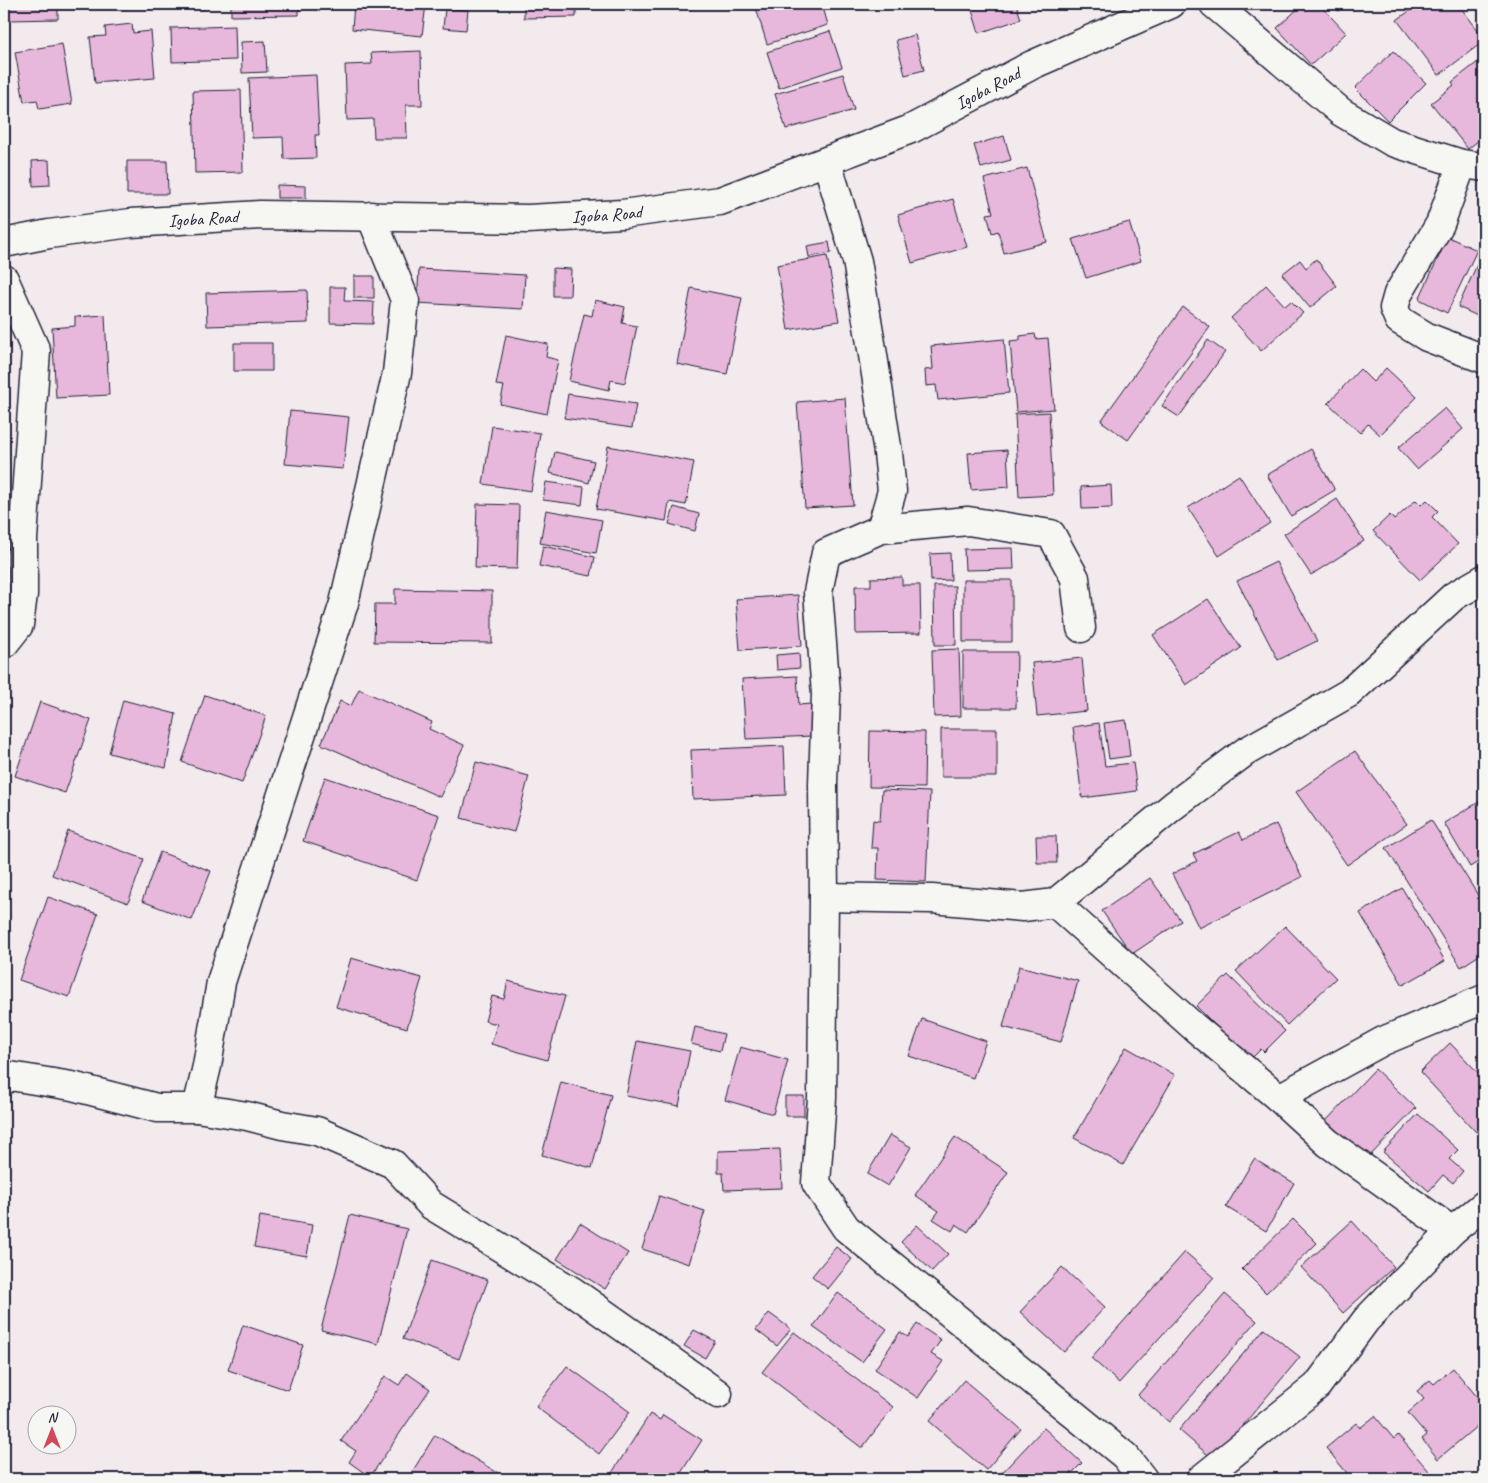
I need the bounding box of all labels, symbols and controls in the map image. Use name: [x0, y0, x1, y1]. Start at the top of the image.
street label: Igoba Road: [952, 61, 1027, 114]
street label: Igoba Road: [571, 200, 646, 228]
street label: Igoba Road: [168, 205, 242, 232]
north arrow: [28, 1406, 78, 1456]
text: N: [48, 1409, 59, 1426]

